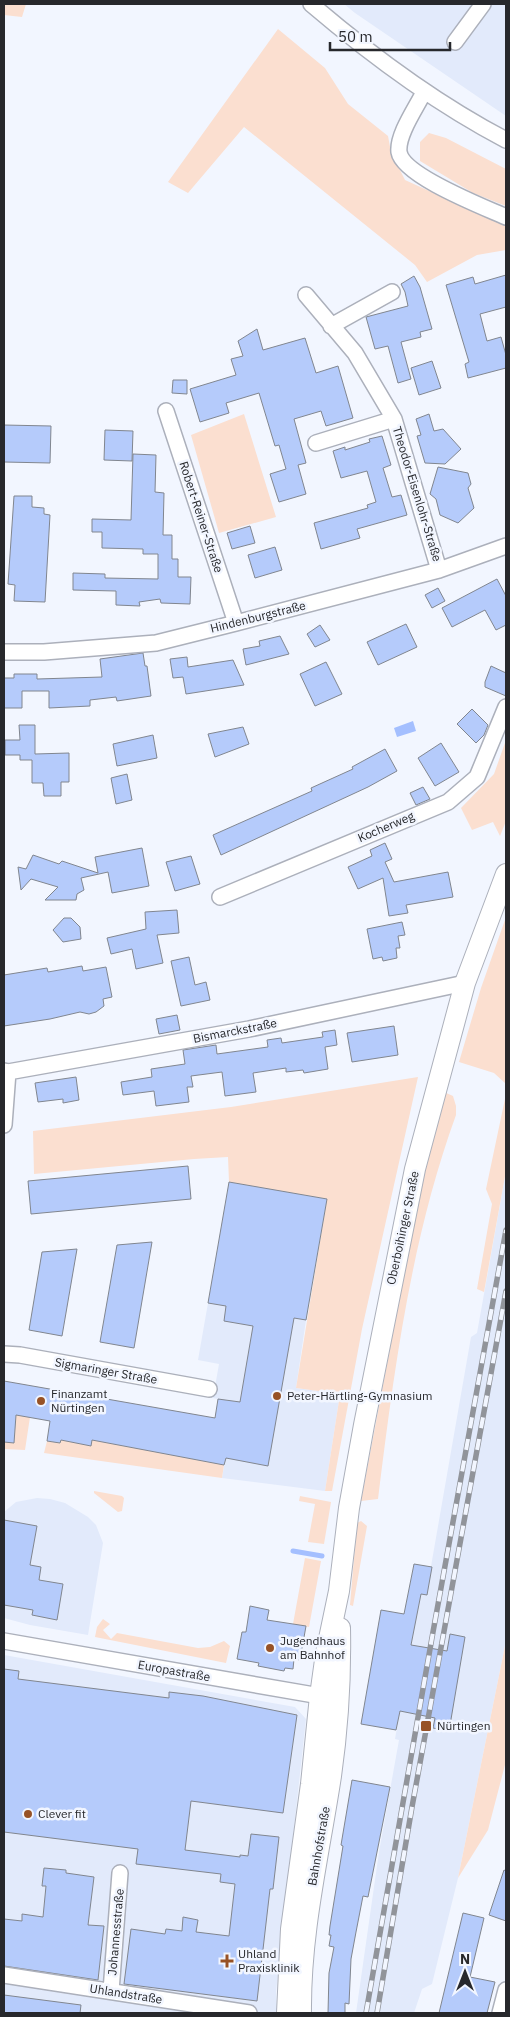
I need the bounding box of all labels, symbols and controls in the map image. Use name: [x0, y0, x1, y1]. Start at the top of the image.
scale bar: [330, 20, 450, 52]
text: 50 m: [338, 27, 373, 46]
street label: Theodor-Eisenlohr-Straße: [390, 424, 445, 564]
street label: Robert-Reiner-Straße: [176, 459, 227, 575]
street label: Hindenburgstraße: [209, 597, 308, 636]
street label: Kocherweg: [355, 808, 417, 845]
street label: Bismarckstraße: [192, 1015, 279, 1046]
street label: Oberboihinger Straße: [383, 1169, 422, 1286]
street label: Sigmaringer Straße: [54, 1354, 159, 1387]
place label: Finanzamt Nürtingen: [51, 1386, 107, 1415]
place label: Peter-Härtling-Gymnasium: [287, 1388, 432, 1403]
marker: Peter-Härtling-Gymnasium: [271, 1390, 283, 1402]
marker: Finanzamt Nürtingen: [35, 1395, 47, 1407]
place label: Jugendhaus am Bahnhof: [280, 1633, 346, 1662]
marker: Jugendhaus am Bahnhof: [264, 1642, 276, 1654]
street label: Europastraße: [137, 1657, 212, 1684]
place label: Nürtingen: [437, 1718, 490, 1733]
marker: Nürtingen: [419, 1719, 433, 1733]
street label: Bahnhofstraße: [304, 1805, 333, 1887]
place label: Clever fit: [38, 1806, 86, 1821]
marker: Clever fit: [22, 1808, 34, 1820]
street label: Johannesstraße: [104, 1888, 127, 1976]
place label: Uhland Praxisklinik: [238, 1946, 300, 1975]
north arrow: [440, 1947, 490, 1997]
text: N: [460, 1950, 470, 1968]
marker: Uhland Praxisklinik: [220, 1954, 234, 1968]
street label: Uhlandstraße: [89, 1980, 164, 2007]

